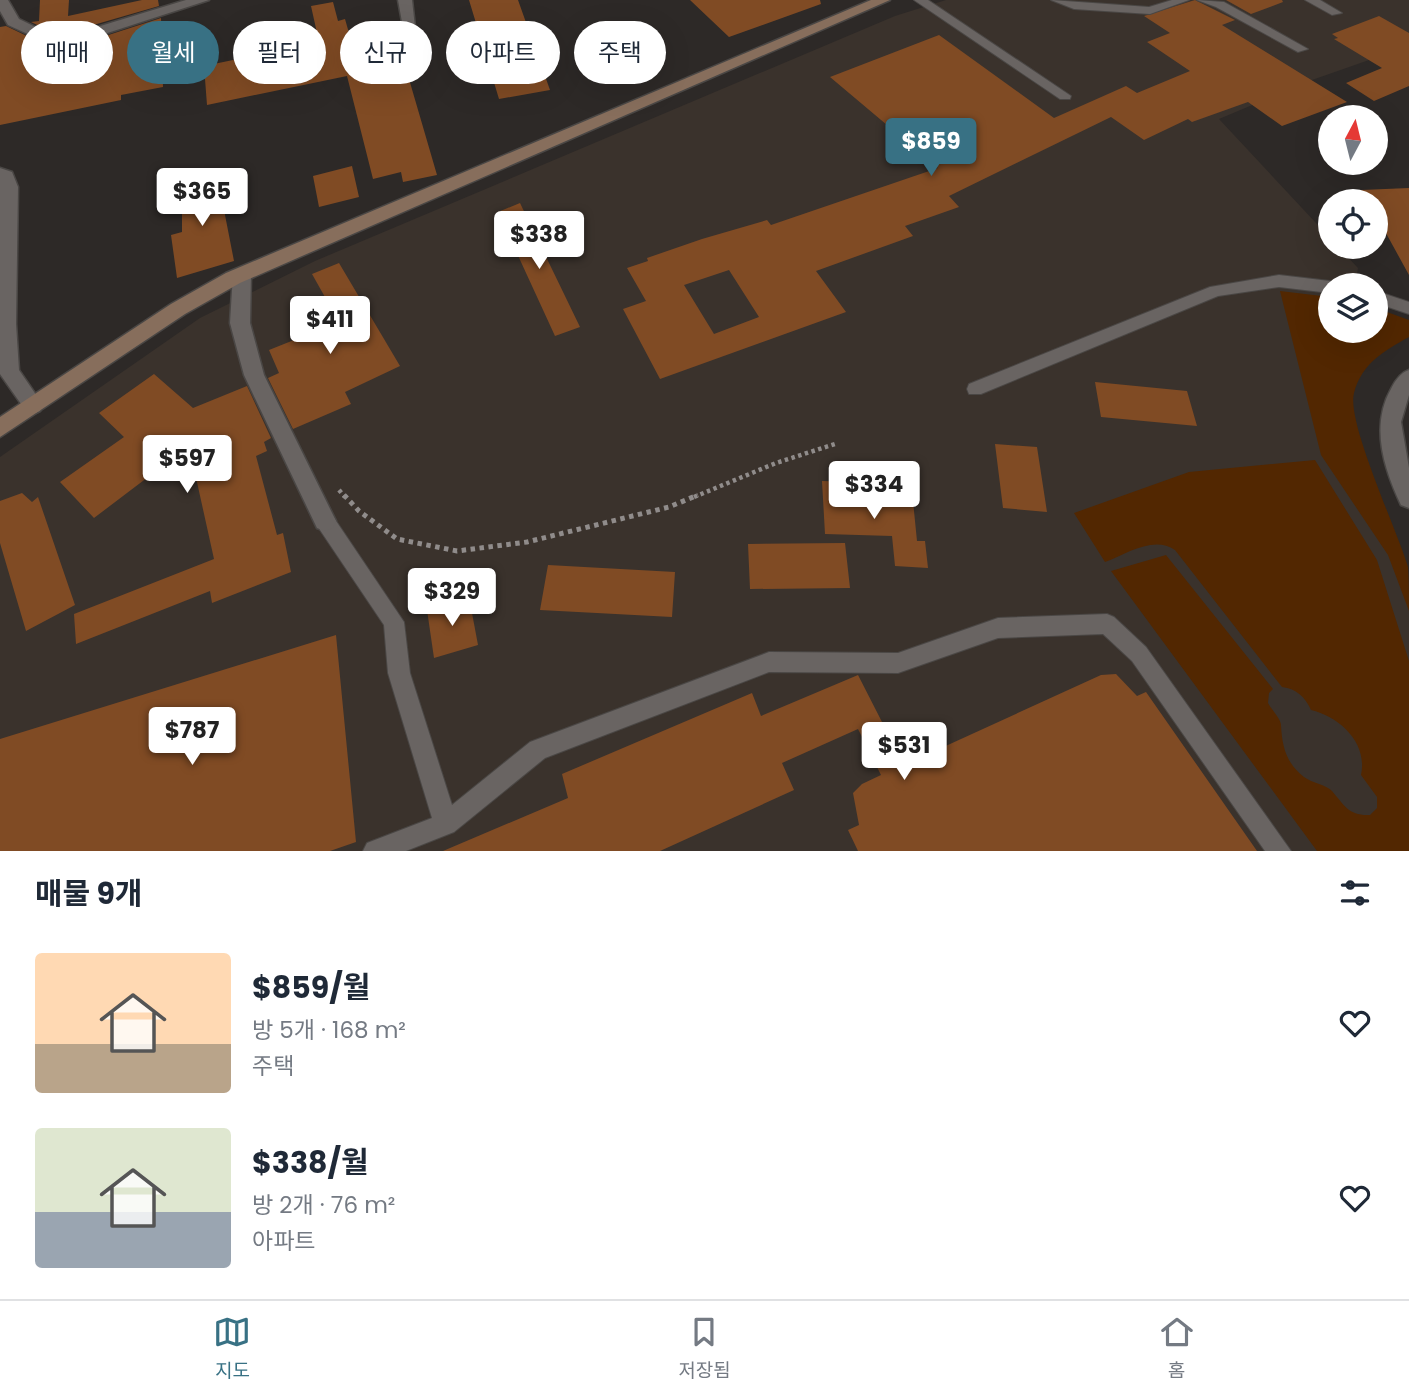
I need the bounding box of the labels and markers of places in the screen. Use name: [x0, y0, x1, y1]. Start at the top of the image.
pin: $859: [890, 118, 972, 178]
pin: $365: [161, 168, 243, 228]
pin: $338: [498, 212, 580, 271]
pin: $411: [289, 296, 371, 356]
pin: $597: [146, 435, 228, 495]
pin: $334: [833, 462, 915, 521]
pin: $329: [411, 568, 493, 628]
pin: $787: [151, 708, 233, 767]
pin: $531: [863, 722, 945, 782]

